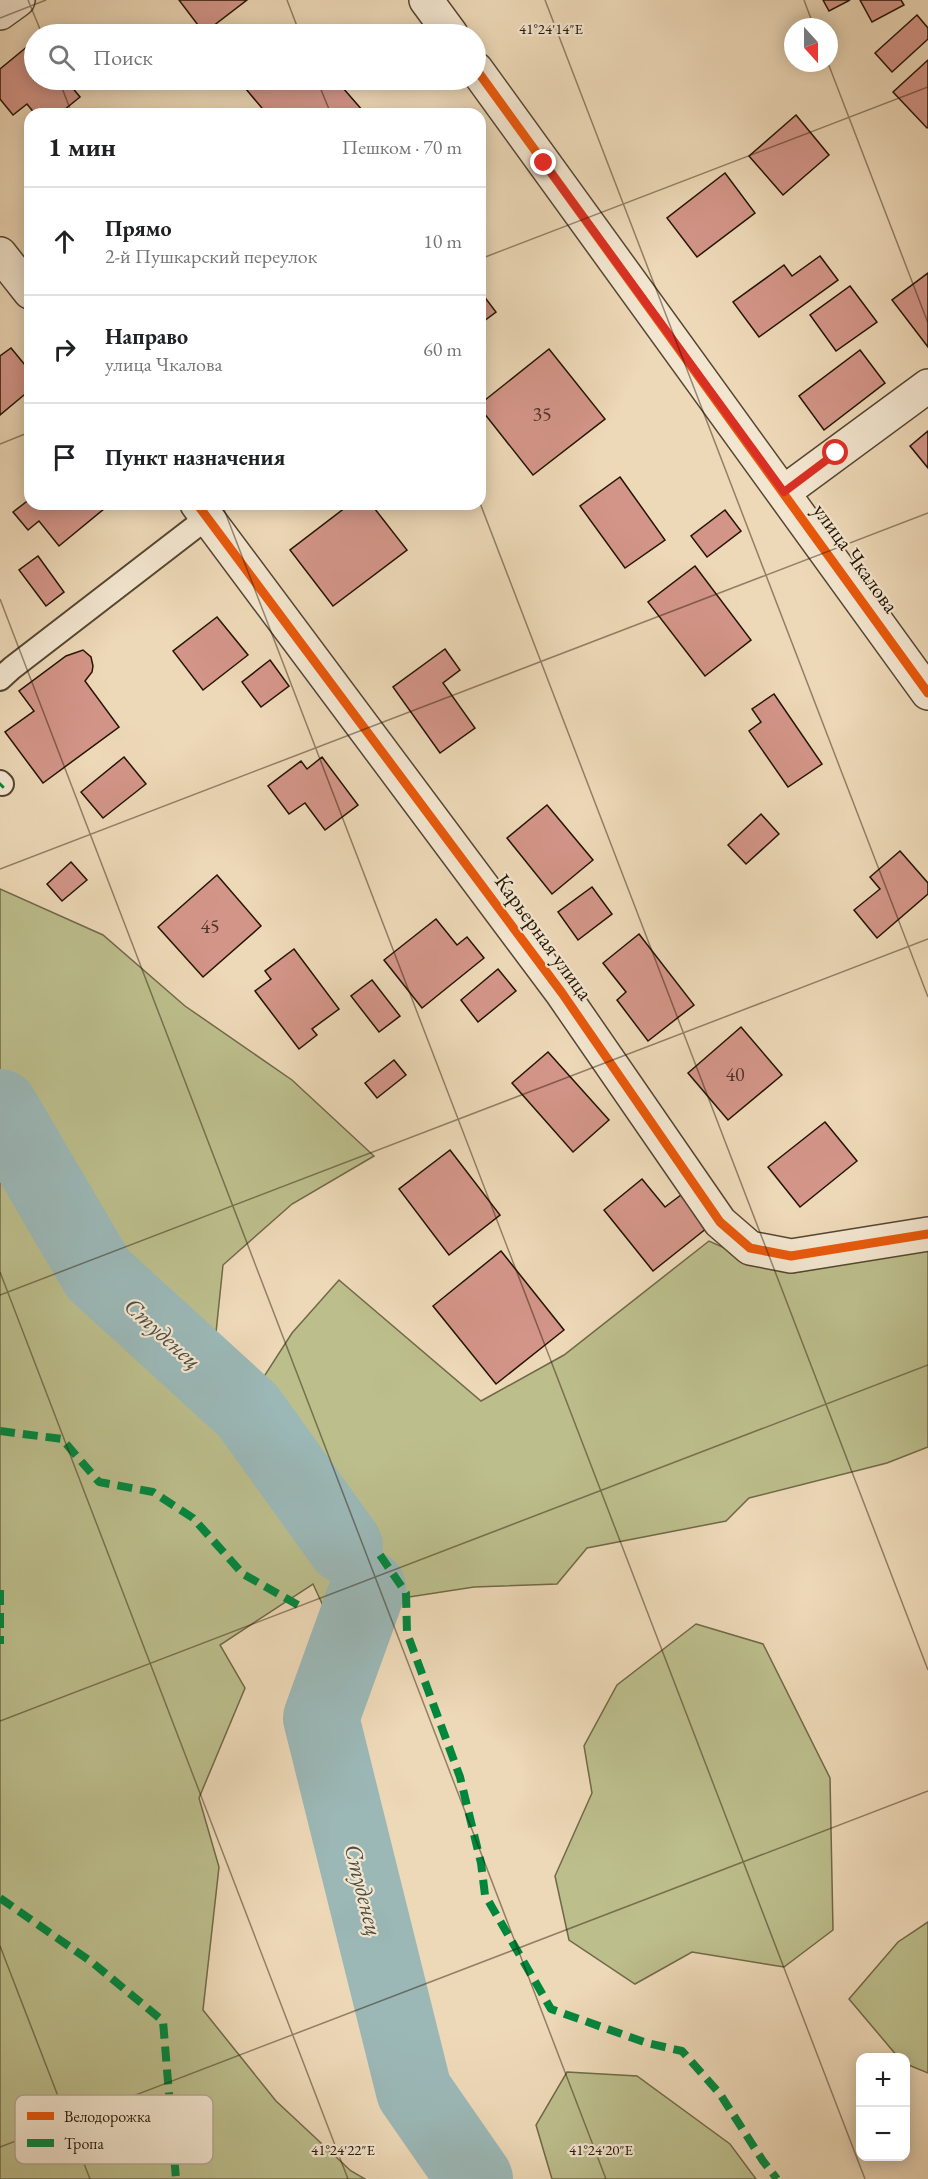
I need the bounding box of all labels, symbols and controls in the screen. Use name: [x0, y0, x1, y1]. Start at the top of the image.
north arrow: [784, 18, 838, 72]
text: 41°24'14"E: [519, 19, 584, 38]
search box: [24, 24, 486, 90]
icon: search: [45, 41, 78, 74]
text: Поиск: [93, 43, 153, 72]
text: 1 мин: [48, 130, 116, 164]
text: Пешком · 70 m: [342, 134, 462, 160]
route end: [530, 149, 556, 175]
text: Прямо: [105, 214, 172, 243]
icon: ahead: [48, 225, 81, 258]
text: 10 m: [423, 228, 462, 254]
text: 2-й Пушкарский переулок: [105, 243, 317, 269]
text: Направо: [105, 322, 188, 351]
icon: right: [48, 333, 81, 366]
text: 60 m: [423, 336, 462, 362]
text: улица Чкалова: [105, 351, 222, 377]
house number: 35: [532, 401, 552, 427]
route start: [822, 439, 848, 465]
icon: arrive: [48, 441, 81, 474]
text: Пункт назначения: [105, 443, 285, 472]
street label: улица Чкалова: [806, 497, 906, 619]
street label: Карьерная улица: [488, 868, 600, 1006]
house number: 45: [200, 913, 220, 939]
house number: 40: [725, 1061, 745, 1087]
water label: Студенец: [118, 1290, 208, 1376]
water label: Студенец: [338, 1841, 390, 1939]
map controls: [856, 2053, 910, 2161]
button: +: [856, 2053, 910, 2107]
legend: [15, 2095, 213, 2164]
text: Велодорожка: [64, 2106, 151, 2127]
button: −: [856, 2107, 910, 2161]
text: Тропа: [64, 2133, 104, 2154]
text: 41°24'22"E: [311, 2140, 376, 2159]
text: 41°24'20"E: [569, 2140, 634, 2159]

